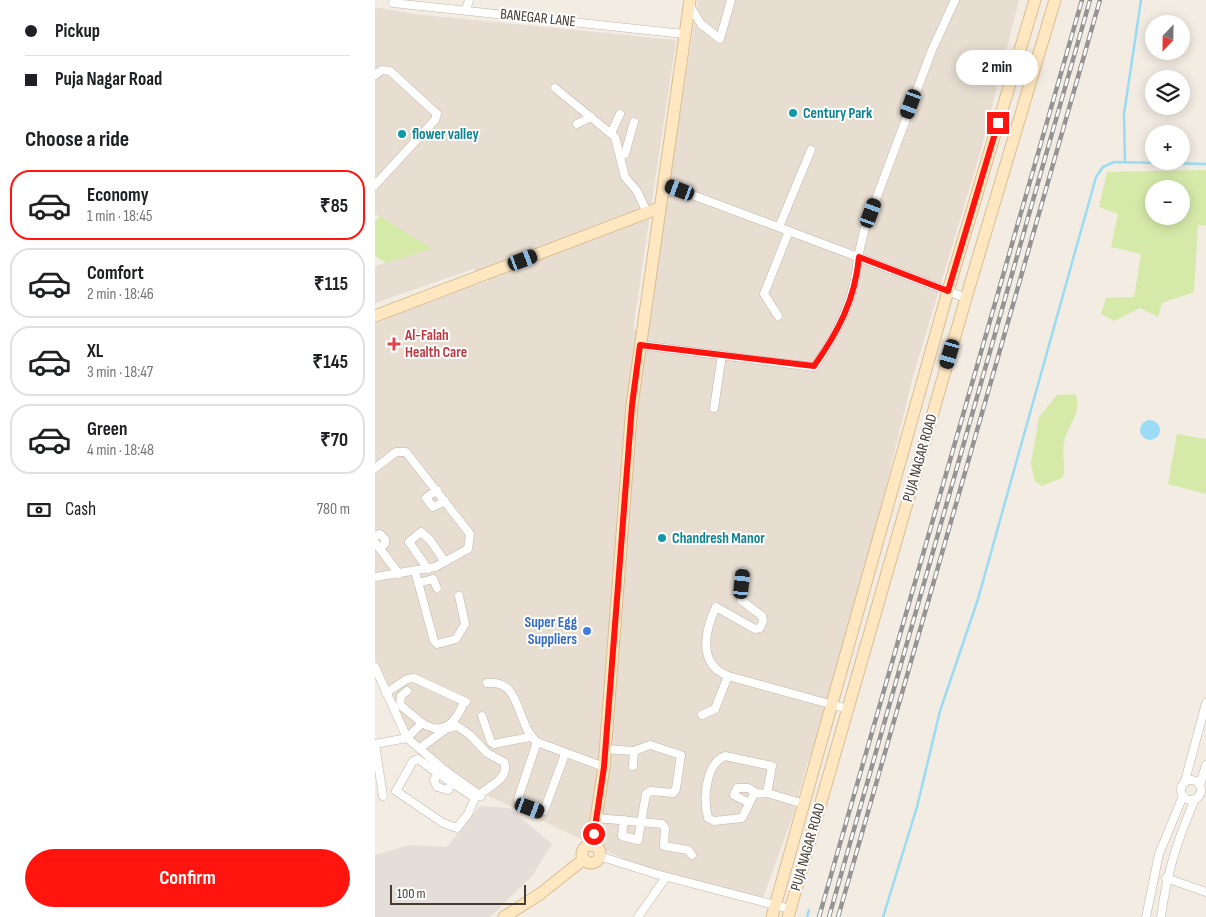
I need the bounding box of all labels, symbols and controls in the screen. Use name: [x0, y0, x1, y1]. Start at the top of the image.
street label: BANEGAR LANE: [499, 5, 577, 31]
north arrow: [1145, 15, 1190, 60]
map controls: [1145, 15, 1190, 225]
text: Pickup: [55, 20, 100, 43]
callout: 2 min: [957, 51, 1039, 86]
text: 2 min: [982, 58, 1012, 77]
text: Puja Nagar Road: [55, 68, 162, 91]
button: layers: [1145, 70, 1190, 115]
car: [898, 87, 923, 121]
place label: Century Park: [803, 104, 873, 123]
marker: Century Park: [787, 107, 799, 119]
route end: [987, 112, 1009, 134]
place label: flower valley: [412, 125, 479, 144]
button: +: [1145, 125, 1190, 170]
text: Choose a ride: [25, 126, 129, 153]
marker: flower valley: [396, 128, 408, 140]
car: [663, 178, 696, 202]
button: −: [1145, 180, 1190, 225]
icon: car: [27, 183, 72, 228]
text: Economy: [87, 184, 149, 207]
text: ₹85: [320, 195, 348, 218]
car: [858, 196, 883, 230]
text: 1 min · 18:45: [87, 207, 152, 226]
car: [506, 248, 539, 272]
icon: car: [27, 261, 72, 306]
text: Comfort: [87, 262, 144, 285]
text: ₹115: [314, 273, 348, 296]
text: 2 min · 18:46: [87, 285, 154, 304]
place label: Al-Falah Health Care: [404, 326, 467, 362]
marker: Al-Falah Health Care: [387, 337, 401, 351]
car: [938, 338, 961, 370]
icon: car: [27, 339, 72, 384]
text: XL: [87, 340, 103, 363]
text: ₹145: [312, 351, 348, 374]
text: 3 min · 18:47: [87, 363, 153, 382]
street label: PUJA NAGAR ROAD: [898, 412, 942, 504]
icon: car: [27, 417, 72, 462]
text: Green: [87, 418, 127, 441]
text: ₹70: [320, 429, 348, 452]
text: 4 min · 18:48: [87, 441, 154, 460]
icon: cash: [25, 496, 53, 524]
text: Cash: [65, 498, 96, 521]
text: 780 m: [317, 500, 350, 519]
place label: Chandresh Manor: [672, 529, 765, 548]
marker: Chandresh Manor: [656, 532, 668, 544]
car: [732, 568, 751, 600]
place label: Super Egg Suppliers: [525, 613, 578, 649]
marker: Super Egg Suppliers: [581, 625, 593, 637]
car: [513, 796, 546, 820]
street label: PUJA NAGAR ROAD: [786, 801, 830, 893]
route start: [583, 823, 605, 845]
button: Confirm: [25, 849, 350, 907]
scale bar: [390, 882, 526, 905]
text: 100 m: [397, 885, 426, 902]

